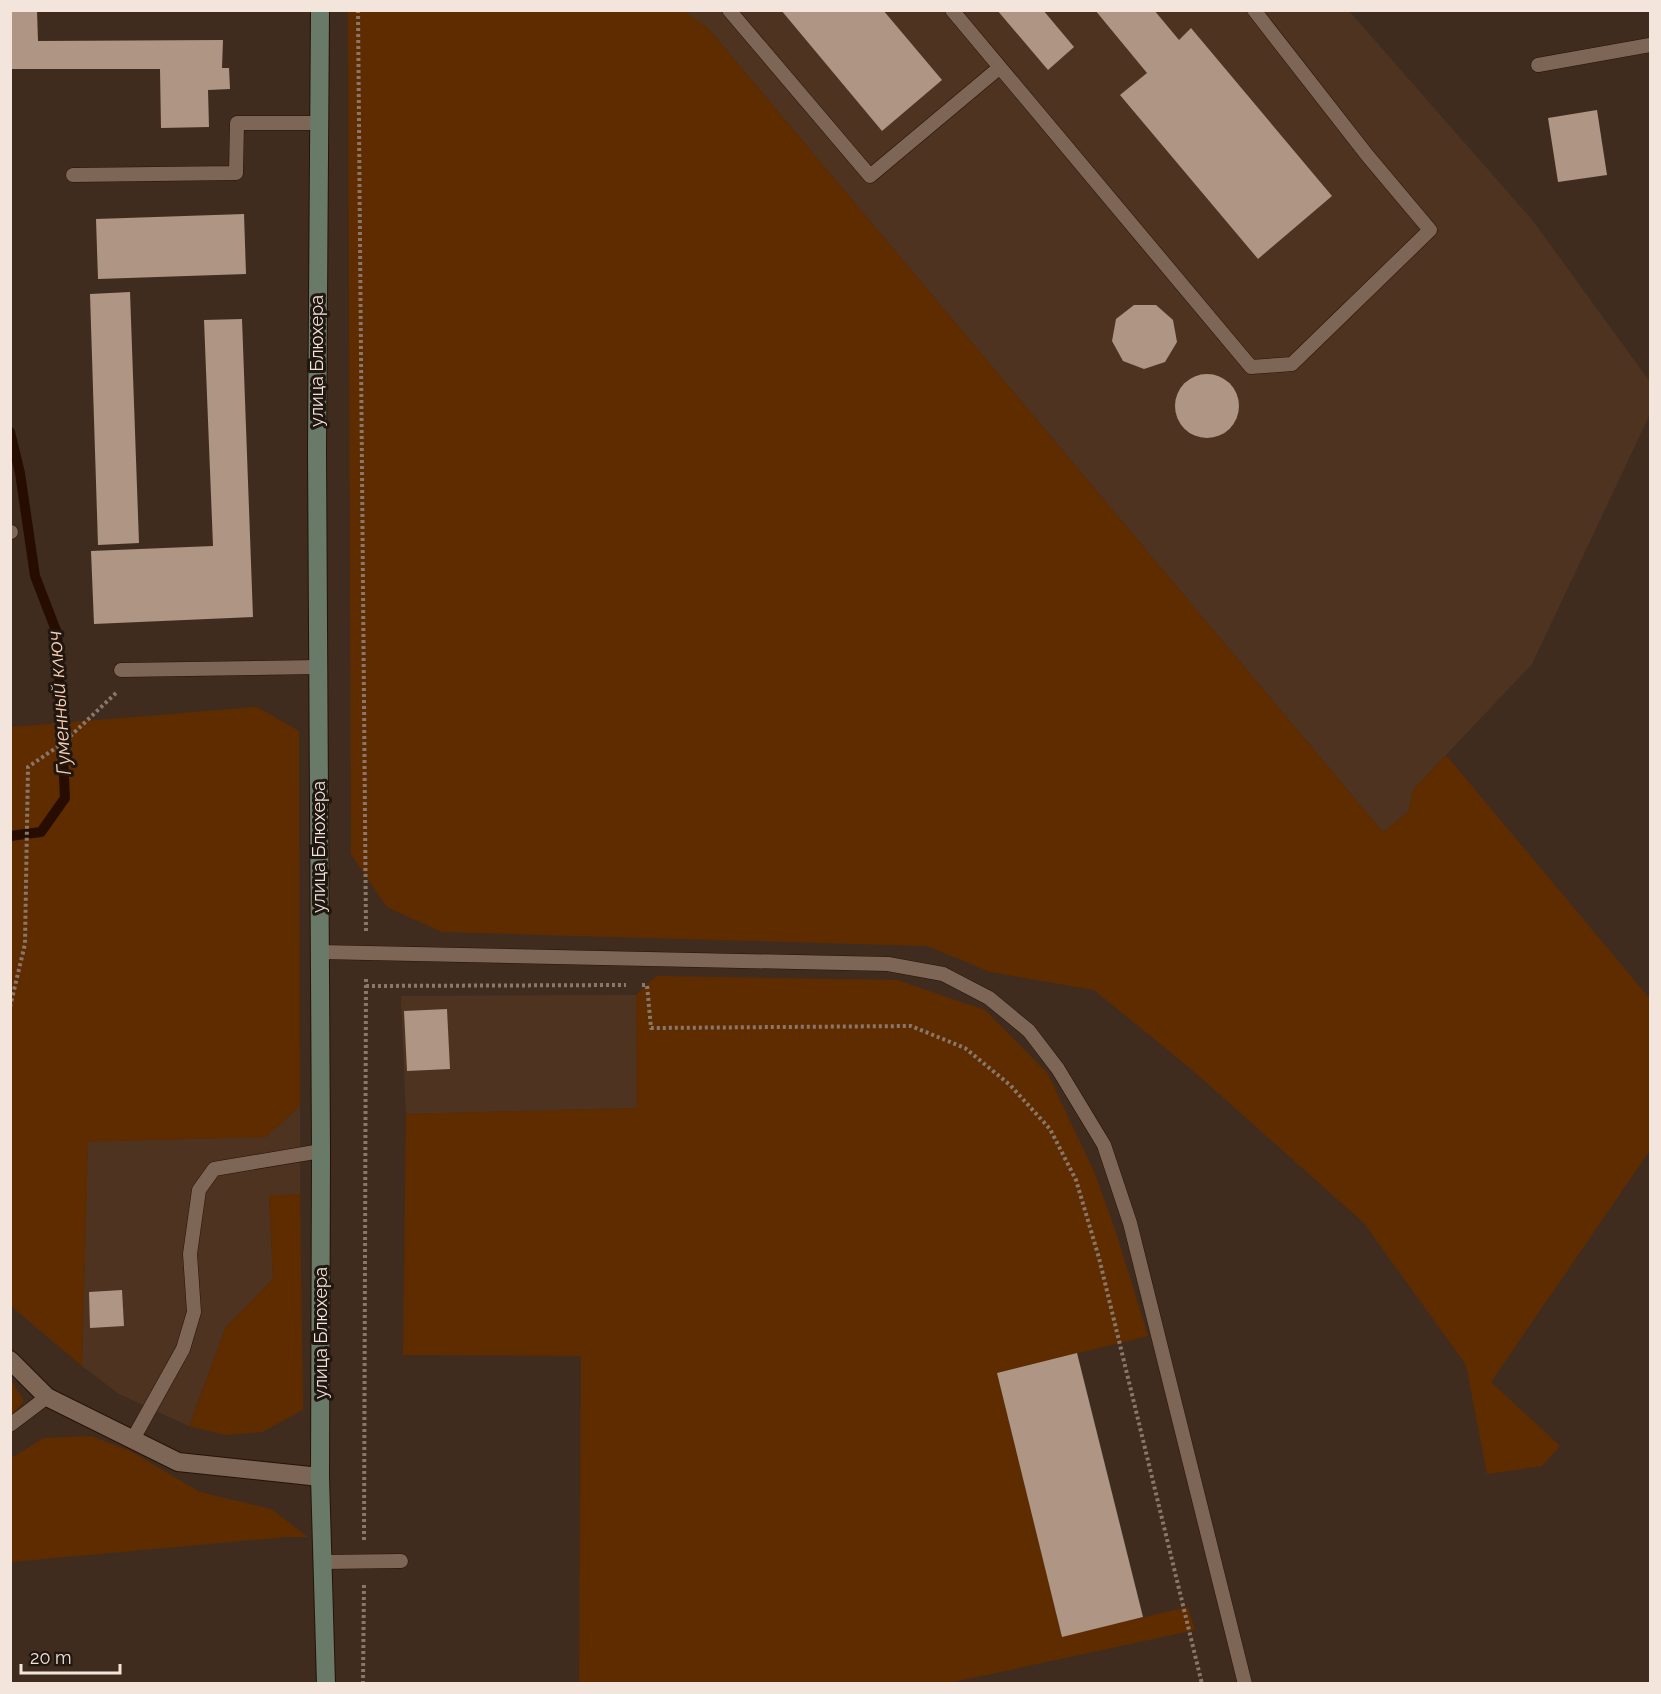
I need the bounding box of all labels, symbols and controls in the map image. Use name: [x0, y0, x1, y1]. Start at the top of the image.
street label: улица Блюхера: [306, 295, 327, 427]
water label: Гуменный ключ: [42, 630, 76, 776]
street label: улица Блюхера: [308, 781, 329, 913]
street label: улица Блюхера: [310, 1267, 331, 1399]
scale bar: [21, 1637, 120, 1675]
text: 20 m: [30, 1647, 72, 1668]

